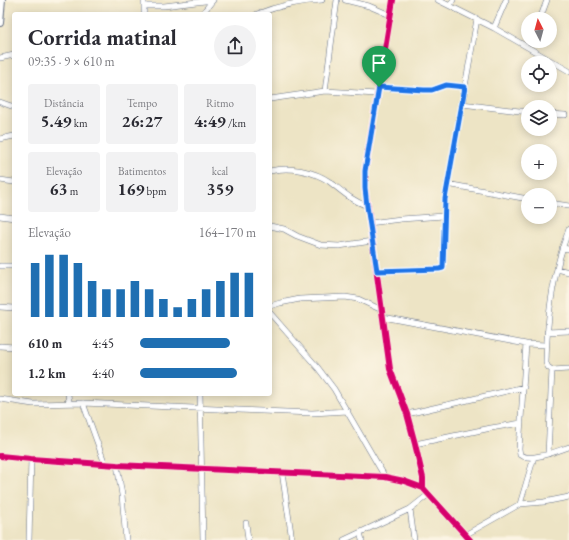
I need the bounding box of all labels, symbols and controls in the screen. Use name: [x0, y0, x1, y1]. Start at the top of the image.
north arrow: [521, 12, 557, 48]
map controls: [521, 12, 557, 224]
text: Corrida matinal: [28, 23, 177, 52]
button: share: [214, 25, 256, 67]
pin: [362, 46, 396, 87]
icon: arrive: [368, 52, 390, 74]
text: 09:35 · 9 × 610 m: [28, 53, 115, 70]
button: locate: [521, 56, 557, 92]
text: Distância: [44, 96, 84, 110]
text: Tempo: [127, 96, 157, 110]
text: Ritmo: [206, 96, 234, 110]
button: layers: [521, 100, 557, 136]
text: 5.49: [40, 110, 72, 132]
text: 26:27: [122, 110, 162, 132]
text: 4:49: [194, 110, 226, 132]
text: km: [72, 116, 88, 130]
text: /km: [226, 116, 246, 130]
button: +: [521, 144, 557, 180]
text: Elevação: [46, 164, 82, 178]
text: Batimentos: [118, 164, 166, 178]
text: kcal: [212, 164, 228, 178]
text: 63: [50, 178, 68, 200]
text: 169: [117, 178, 144, 200]
text: 359: [207, 178, 233, 200]
text: m: [68, 184, 78, 198]
text: bpm: [144, 184, 167, 198]
button: −: [521, 188, 557, 224]
text: Elevação: [28, 224, 71, 241]
text: 164–170 m: [199, 224, 256, 241]
text: 610 m: [28, 335, 62, 352]
text: 4:45: [92, 335, 114, 352]
text: 1.2 km: [28, 365, 66, 382]
text: 4:40: [92, 365, 114, 382]

